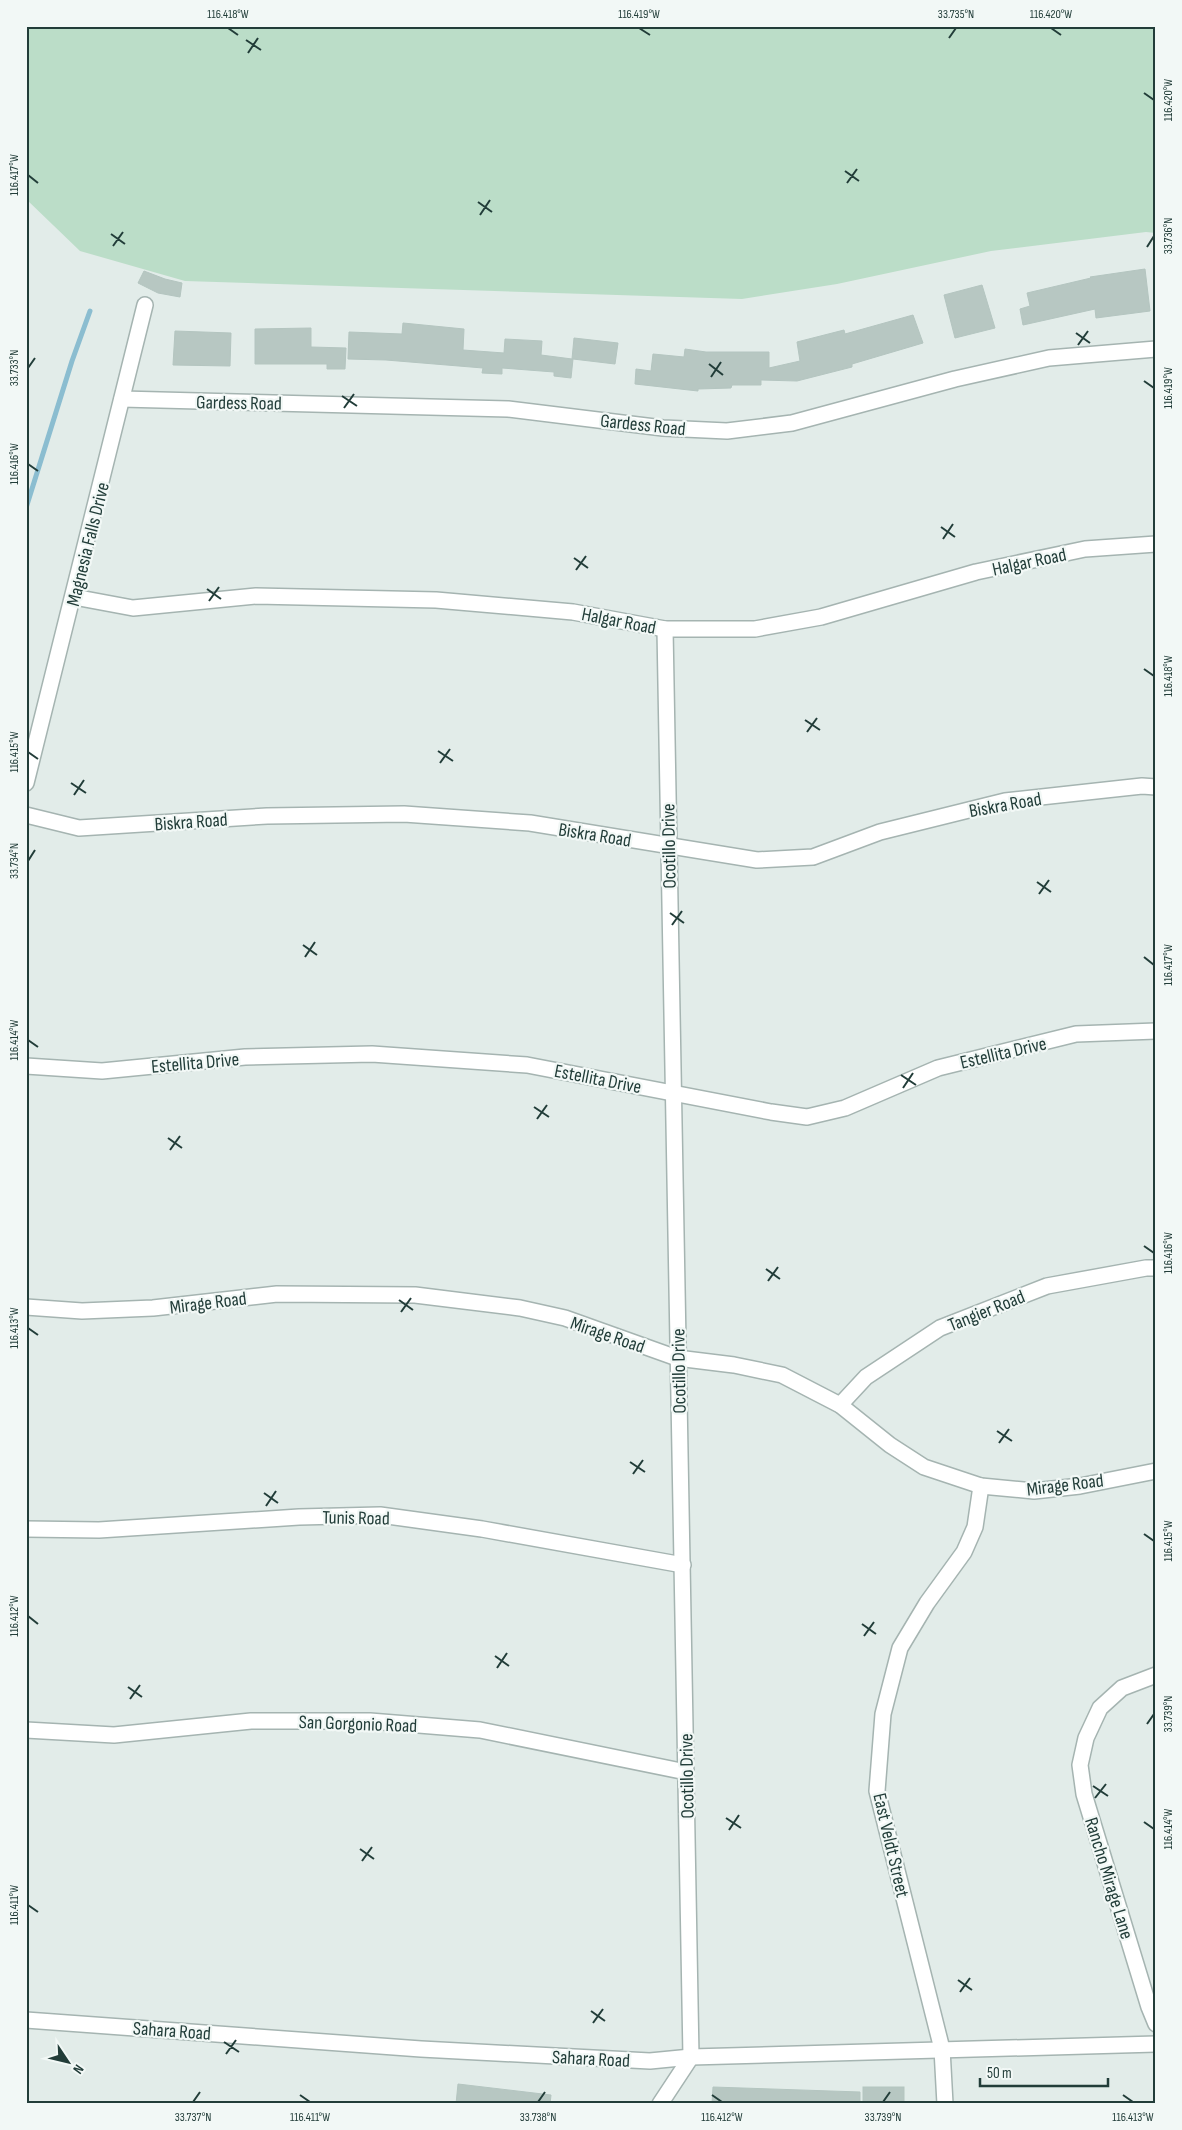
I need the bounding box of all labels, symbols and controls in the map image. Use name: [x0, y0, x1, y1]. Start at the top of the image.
text: 116.418°W: [207, 7, 249, 22]
text: 116.419°W: [618, 7, 660, 22]
text: 33.735°N: [938, 7, 974, 22]
text: 116.420°W: [1030, 7, 1072, 22]
text: 116.420°W: [1161, 79, 1176, 121]
text: 116.417°W: [7, 154, 22, 196]
text: 33.736°N: [1161, 218, 1176, 254]
text: 33.733°N: [7, 350, 22, 386]
text: 116.419°W: [1161, 367, 1176, 409]
street label: Gardess Road: [196, 391, 282, 416]
street label: Gardess Road: [599, 410, 687, 441]
text: 116.416°W: [7, 443, 22, 485]
street label: Magnesia Falls Drive: [62, 480, 115, 609]
street label: Halgar Road: [990, 543, 1069, 582]
street label: Halgar Road: [580, 603, 658, 640]
text: 116.418°W: [1161, 655, 1176, 697]
text: 116.415°W: [7, 731, 22, 773]
street label: Biskra Road: [967, 788, 1043, 823]
street label: Ocotillo Drive: [657, 803, 682, 889]
street label: Biskra Road: [154, 808, 228, 837]
street label: Biskra Road: [557, 818, 633, 853]
text: 33.734°N: [7, 843, 22, 879]
text: 116.417°W: [1161, 944, 1176, 986]
text: 116.414°W: [7, 1019, 22, 1060]
street label: Estellita Drive: [958, 1032, 1049, 1075]
street label: Estellita Drive: [150, 1048, 240, 1079]
street label: Estellita Drive: [552, 1060, 643, 1099]
text: 116.416°W: [1161, 1232, 1176, 1274]
street label: Tangier Road: [945, 1286, 1028, 1337]
street label: Mirage Road: [169, 1287, 248, 1320]
text: 116.413°W: [7, 1307, 22, 1349]
street label: Mirage Road: [567, 1312, 648, 1359]
street label: Ocotillo Drive: [667, 1328, 692, 1414]
street label: Mirage Road: [1026, 1469, 1105, 1502]
street label: Tunis Road: [322, 1506, 390, 1531]
text: 116.415°W: [1161, 1520, 1176, 1562]
text: 116.412°W: [7, 1595, 22, 1637]
text: 33.739°N: [1161, 1696, 1176, 1732]
street label: San Gorgonio Road: [298, 1711, 418, 1738]
street label: Ocotillo Drive: [675, 1733, 700, 1819]
street label: East Veldt Street: [867, 1791, 914, 1900]
text: 116.414°W: [1161, 1808, 1176, 1849]
street label: Rancho Mirage Lane: [1079, 1815, 1138, 1942]
text: 116.411°W: [7, 1885, 22, 1925]
street label: Sahara Road: [132, 2017, 212, 2046]
north arrow: [42, 2038, 92, 2088]
street label: Sahara Road: [551, 2046, 630, 2073]
scale bar: [980, 2055, 1107, 2087]
text: N: [69, 2061, 87, 2077]
text: 50 m: [987, 2064, 1012, 2083]
text: 33.737°N: [175, 2110, 211, 2125]
text: 116.411°W: [290, 2110, 330, 2125]
text: 33.738°N: [520, 2110, 556, 2125]
text: 116.412°W: [701, 2110, 743, 2125]
text: 33.739°N: [865, 2110, 901, 2125]
text: 116.413°W: [1112, 2110, 1154, 2125]

